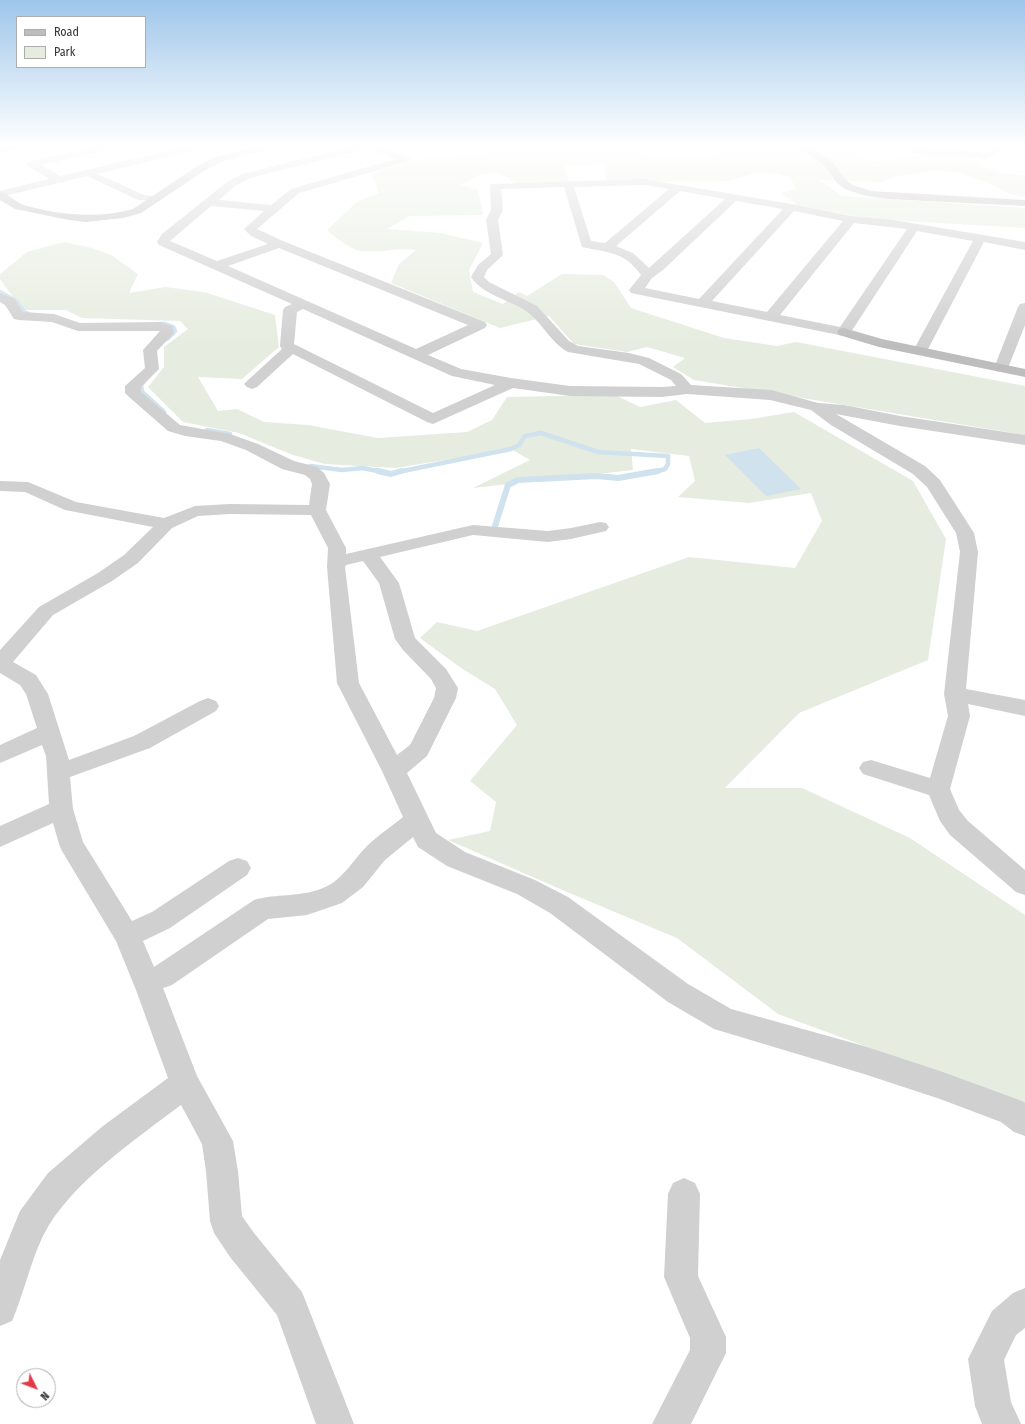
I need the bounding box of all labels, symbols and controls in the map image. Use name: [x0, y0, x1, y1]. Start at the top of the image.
legend: [16, 16, 146, 68]
text: Road: [54, 25, 79, 39]
text: Park: [54, 45, 75, 59]
north arrow: [16, 1368, 56, 1408]
text: N: [38, 1389, 52, 1402]

